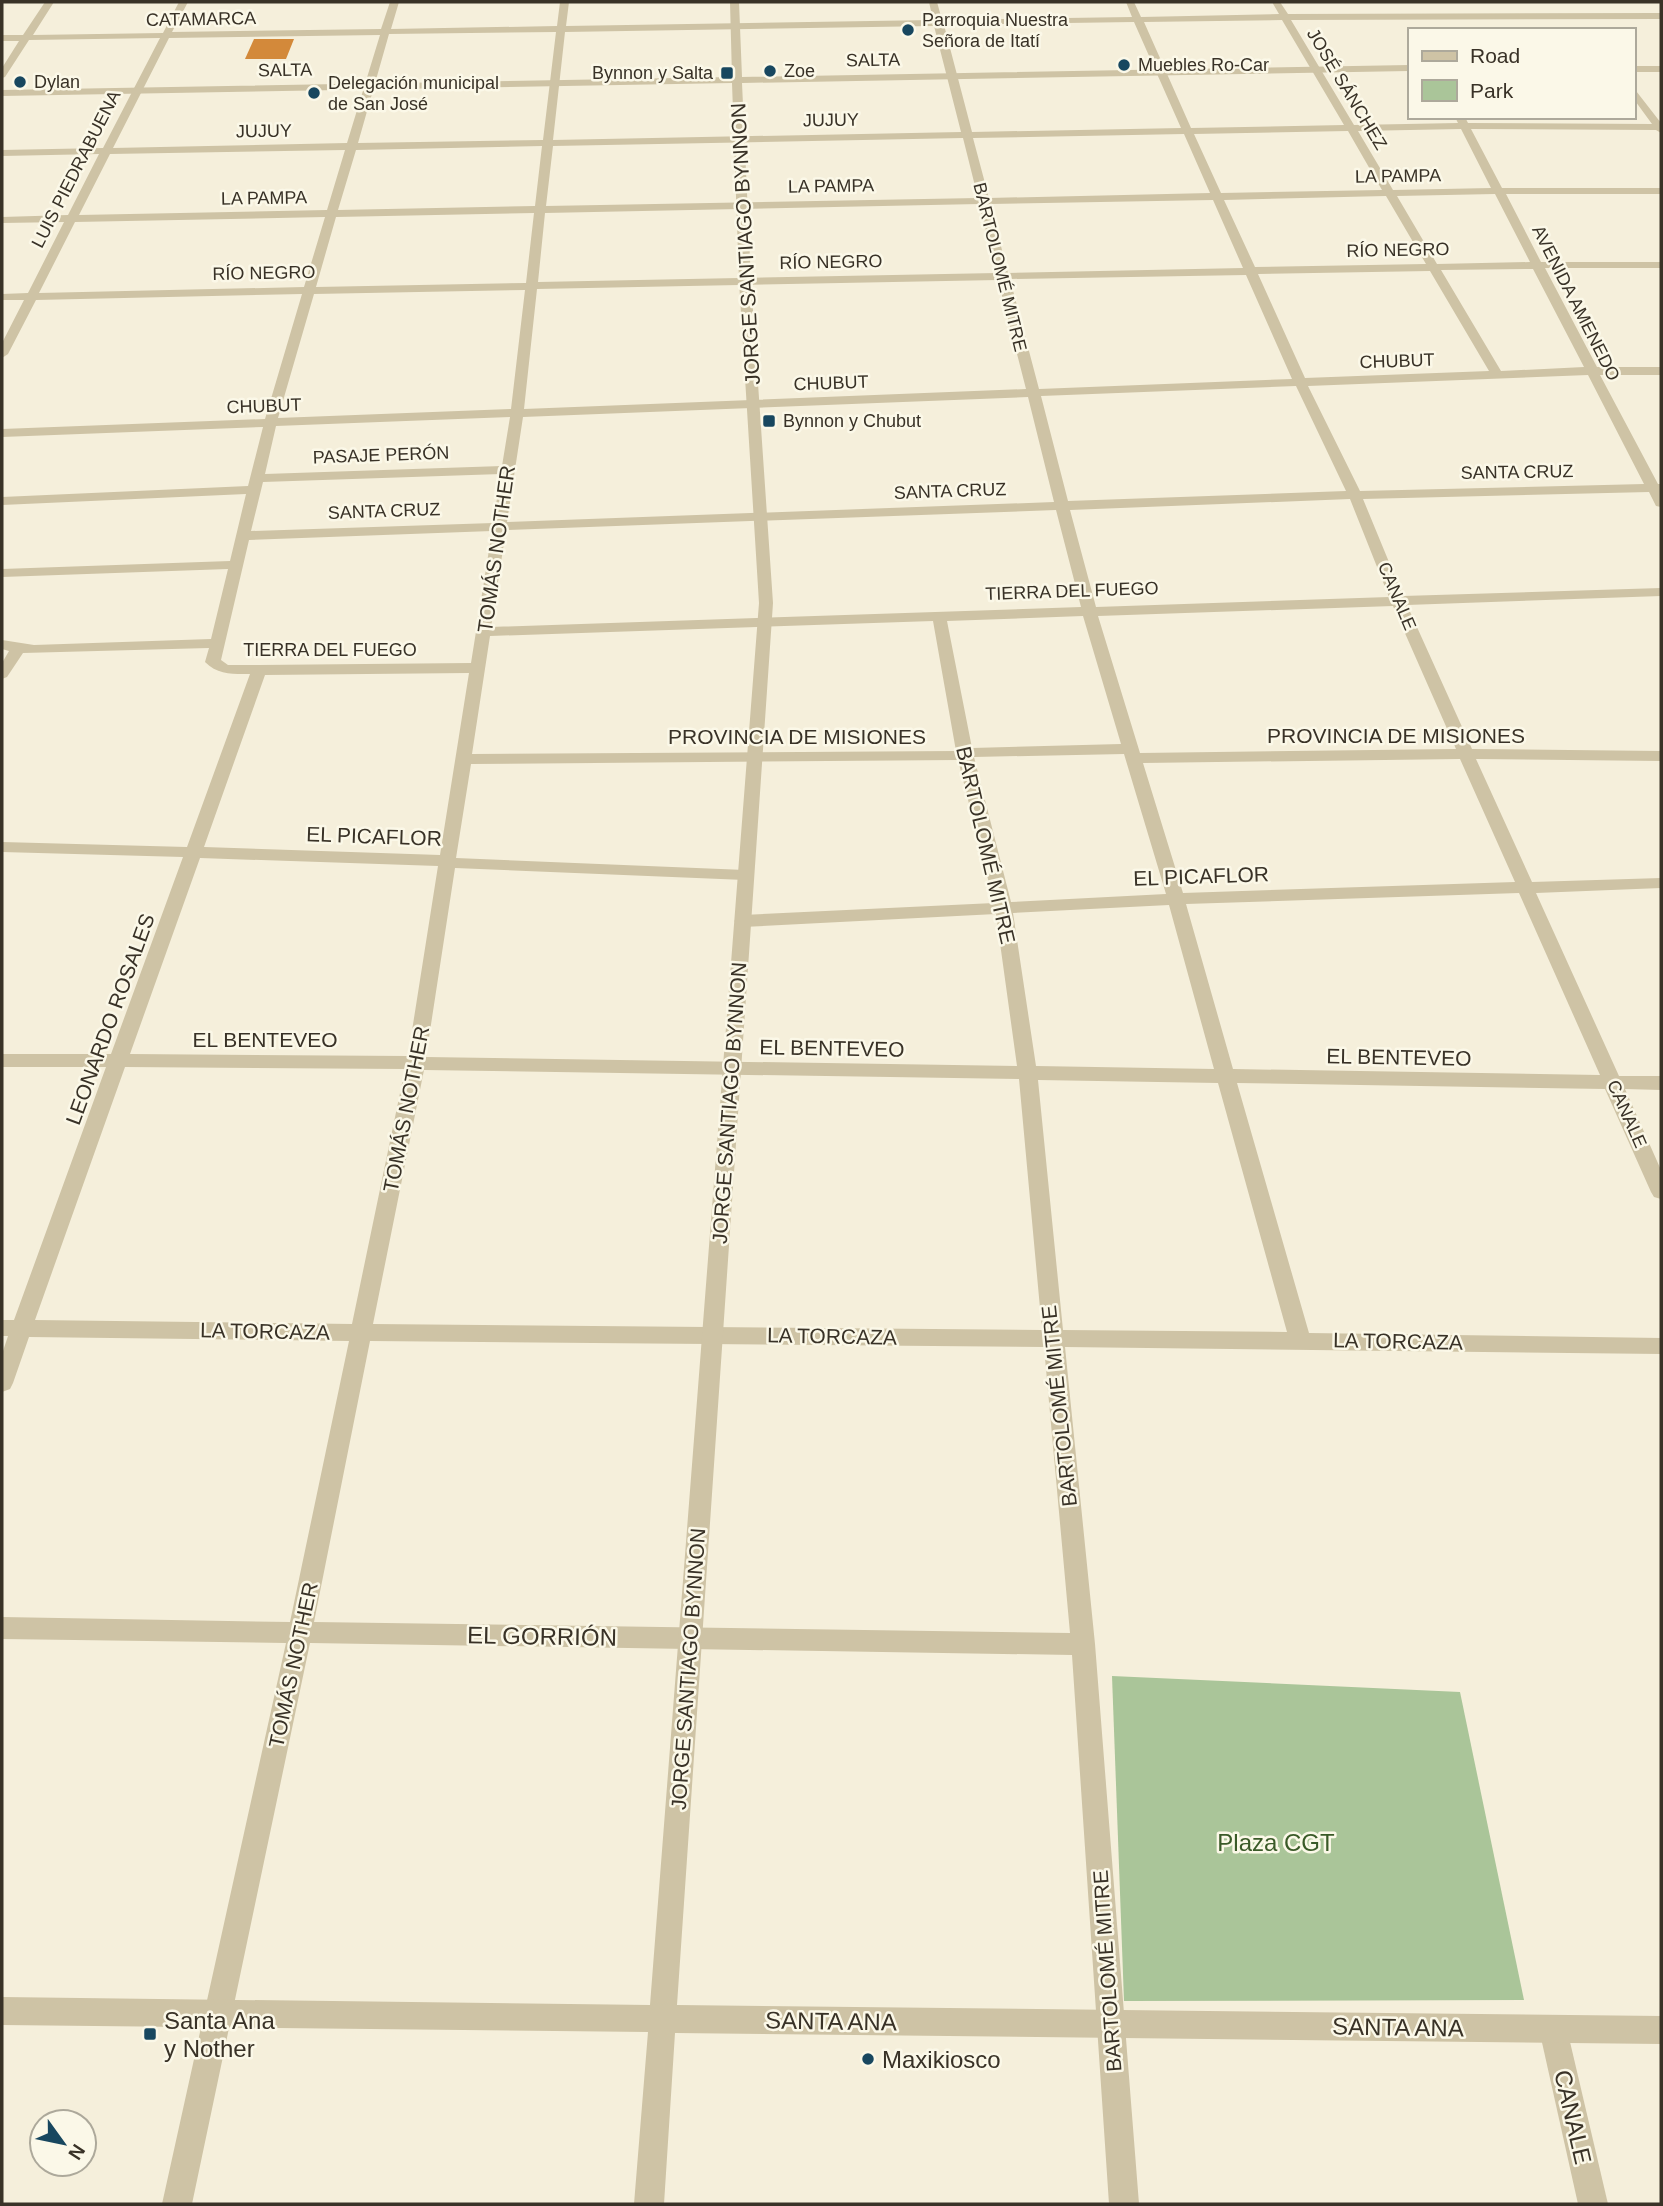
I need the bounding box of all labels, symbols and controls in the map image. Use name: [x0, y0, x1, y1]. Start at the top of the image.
street label: CATAMARCA: [146, 8, 256, 30]
place label: Parroquia Nuestra Señora de Itatí: [922, 10, 1069, 51]
marker: Parroquia Nuestra Señora de Itatí: [900, 22, 916, 38]
street label: JOSÉ SÁNCHEZ: [1303, 25, 1391, 153]
legend: [1408, 28, 1635, 119]
text: Road: [1470, 44, 1520, 67]
street label: SALTA: [846, 50, 900, 70]
place label: Muebles Ro-Car: [1138, 55, 1269, 75]
marker: Muebles Ro-Car: [1116, 57, 1132, 73]
street label: SALTA: [258, 60, 312, 80]
place label: Zoe: [784, 61, 815, 81]
place label: Bynnon y Salta: [592, 63, 714, 83]
marker: Zoe: [762, 63, 778, 79]
marker: Bynnon y Salta: [719, 65, 735, 81]
place label: Dylan: [34, 72, 80, 92]
place label: Delegación municipal de San José: [328, 73, 499, 114]
marker: Dylan: [12, 74, 28, 90]
text: Park: [1470, 79, 1514, 102]
marker: Delegación municipal de San José: [306, 85, 322, 101]
street label: LUIS PIEDRABUENA: [28, 87, 124, 251]
street label: JORGE SANTIAGO BYNNON: [726, 102, 764, 386]
street label: JUJUY: [803, 110, 859, 130]
street label: JUJUY: [236, 121, 292, 141]
street label: LA PAMPA: [1355, 165, 1441, 187]
street label: LA PAMPA: [788, 175, 874, 197]
street label: BARTOLOMÉ MITRE: [969, 180, 1031, 354]
street label: LA PAMPA: [221, 187, 307, 209]
street label: AVENIDA AMENEDO: [1528, 222, 1624, 384]
street label: RÍO NEGRO: [1346, 239, 1450, 261]
street label: RÍO NEGRO: [779, 251, 883, 273]
street label: RÍO NEGRO: [212, 262, 316, 284]
street label: CHUBUT: [1359, 350, 1435, 372]
street label: CHUBUT: [793, 372, 869, 394]
street label: CHUBUT: [226, 395, 302, 417]
place label: Bynnon y Chubut: [783, 411, 921, 431]
marker: Bynnon y Chubut: [761, 413, 777, 429]
street label: PASAJE PERÓN: [312, 442, 450, 467]
street label: SANTA CRUZ: [1460, 461, 1574, 483]
street label: TOMÁS NOTHER: [473, 464, 519, 634]
street label: SANTA CRUZ: [893, 479, 1007, 503]
street label: SANTA CRUZ: [327, 499, 441, 523]
street label: CANALE: [1374, 559, 1420, 633]
street label: TIERRA DEL FUEGO: [985, 578, 1159, 604]
street label: TIERRA DEL FUEGO: [243, 640, 417, 660]
street label: PROVINCIA DE MISIONES: [1267, 724, 1525, 747]
street label: PROVINCIA DE MISIONES: [668, 725, 926, 748]
street label: BARTOLOMÉ MITRE: [952, 744, 1020, 946]
street label: EL PICAFLOR: [306, 822, 442, 850]
street label: EL PICAFLOR: [1133, 862, 1269, 890]
street label: LEONARDO ROSALES: [61, 910, 159, 1128]
street label: JORGE SANTIAGO BYNNON: [708, 961, 750, 1245]
street label: TOMÁS NOTHER: [379, 1024, 433, 1194]
street label: EL BENTEVEO: [192, 1028, 338, 1051]
street label: EL BENTEVEO: [759, 1035, 905, 1061]
street label: EL BENTEVEO: [1326, 1044, 1472, 1070]
street label: CANALE: [1603, 1077, 1651, 1151]
street label: BARTOLOMÉ MITRE: [1037, 1304, 1081, 1508]
street label: LA TORCAZA: [200, 1318, 330, 1344]
street label: LA TORCAZA: [767, 1323, 897, 1349]
street label: LA TORCAZA: [1333, 1328, 1463, 1354]
street label: JORGE SANTIAGO BYNNON: [667, 1527, 709, 1811]
street label: TOMÁS NOTHER: [264, 1580, 322, 1750]
street label: EL GORRIÓN: [467, 1621, 617, 1651]
park label: Plaza CGT: [1217, 1829, 1335, 1856]
street label: BARTOLOMÉ MITRE: [1088, 1869, 1126, 2073]
street label: SANTA ANA: [765, 2006, 897, 2036]
place label: Santa Ana y Nother: [164, 2007, 275, 2062]
street label: SANTA ANA: [1332, 2012, 1464, 2042]
marker: Santa Ana y Nother: [142, 2026, 158, 2042]
place label: Maxikiosco: [882, 2046, 1001, 2073]
marker: Maxikiosco: [860, 2051, 876, 2067]
street label: CANALE: [1549, 2067, 1597, 2167]
north arrow: [28, 2108, 98, 2178]
text: N: [64, 2141, 89, 2163]

